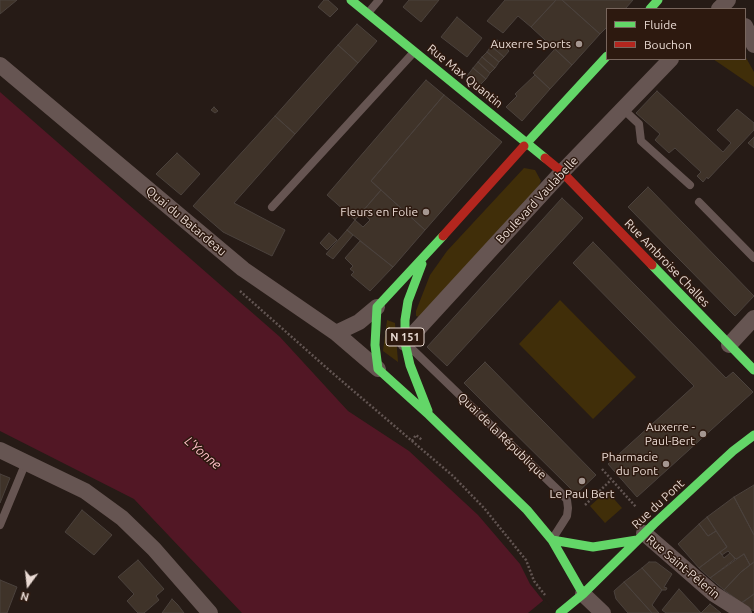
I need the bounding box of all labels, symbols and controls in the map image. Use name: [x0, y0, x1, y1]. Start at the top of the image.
legend: [606, 8, 746, 60]
text: Fluide: [644, 18, 677, 31]
place label: Auxerre Sports: [491, 37, 571, 51]
text: Bouchon: [644, 38, 692, 51]
marker: Auxerre Sports: [574, 39, 584, 49]
street label: Rue Max Quantin: [424, 41, 506, 111]
street label: Boulevard Vaulabelle: [493, 153, 581, 247]
street label: Quai du Batardeau: [143, 183, 229, 259]
place label: Fleurs en Folie: [340, 205, 418, 219]
marker: Fleurs en Folie: [421, 207, 431, 217]
street label: Rue Ambroise Challes: [621, 216, 713, 310]
road number: N 151: [386, 328, 424, 346]
street label: Quai de la République: [455, 390, 549, 482]
place label: Auxerre - Paul-Bert: [645, 420, 695, 448]
marker: Auxerre - Paul-Bert: [698, 429, 708, 439]
water label: L'Yonne: [182, 433, 224, 473]
place label: Pharmacie du Pont: [602, 450, 658, 478]
marker: Pharmacie du Pont: [661, 459, 671, 469]
marker: Le Paul Bert: [577, 476, 587, 486]
street label: Rue du Pont: [629, 476, 687, 532]
place label: Le Paul Bert: [550, 487, 614, 501]
street label: Rue Saint-Pélerin: [643, 532, 723, 602]
north arrow: [8, 565, 48, 605]
text: N: [19, 590, 30, 603]

